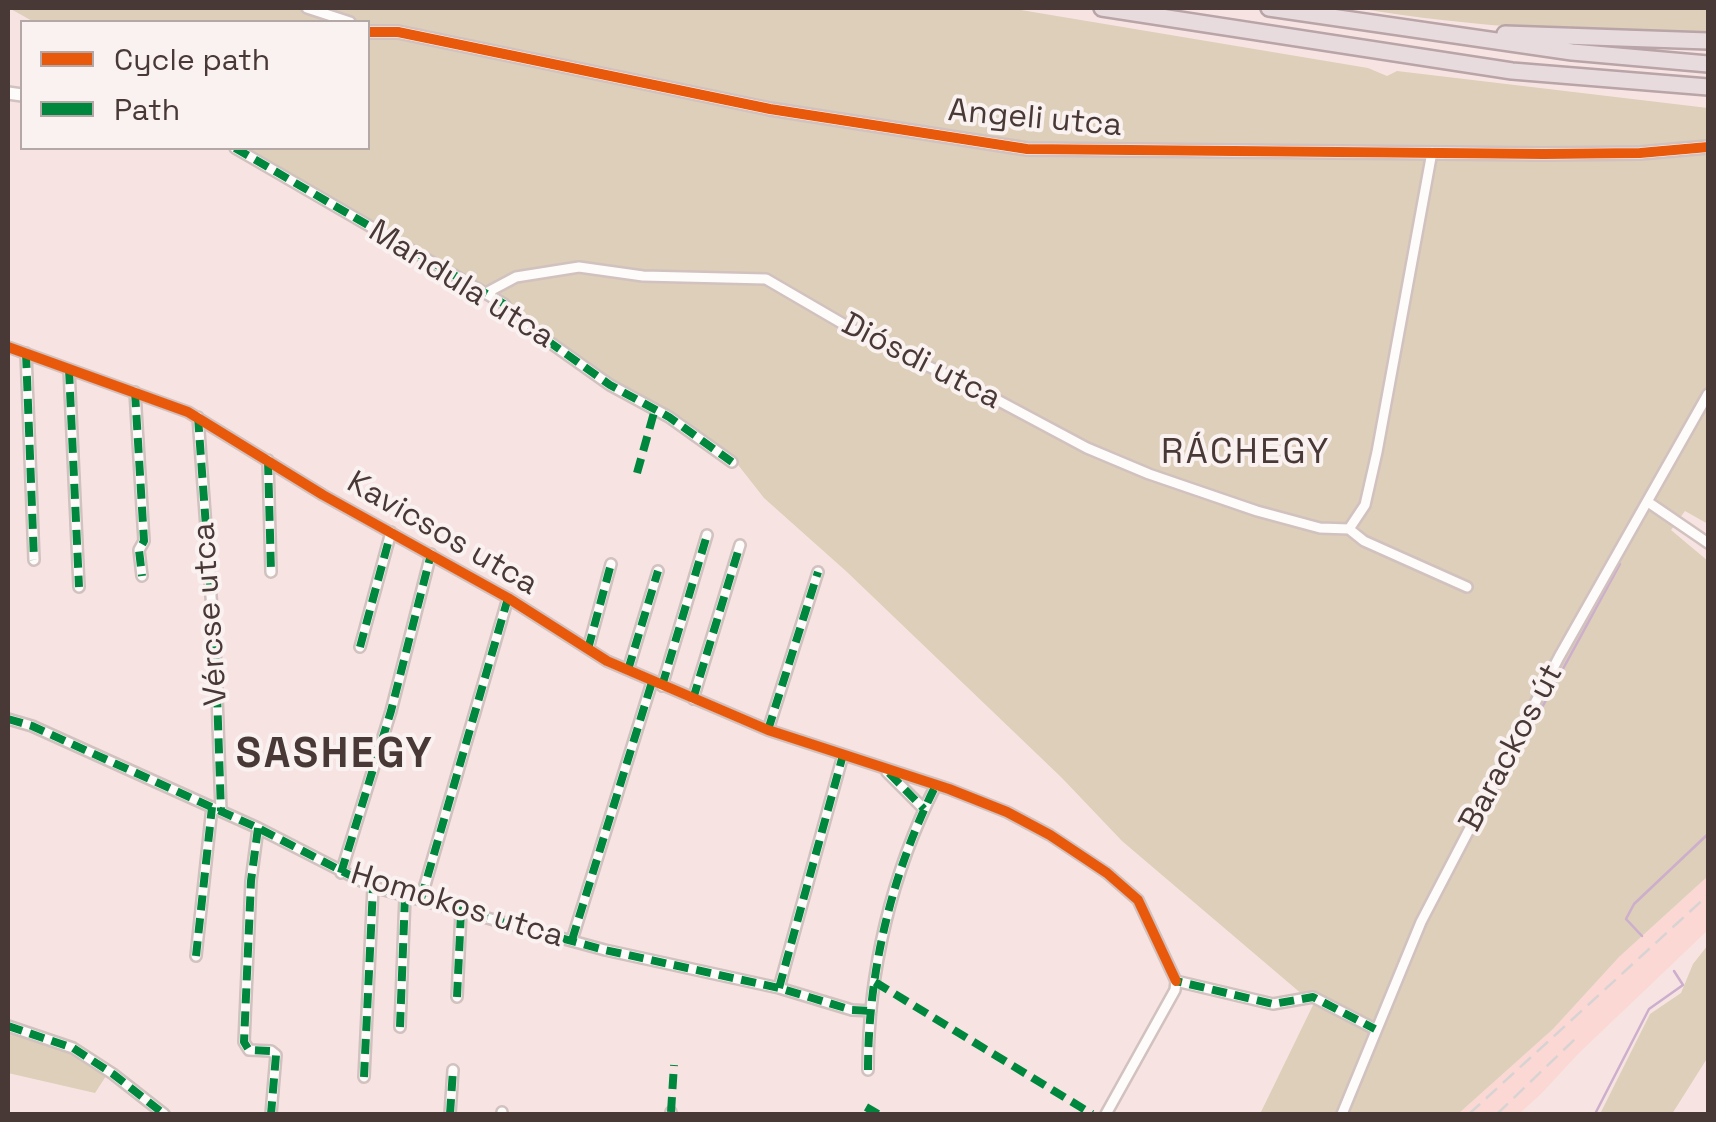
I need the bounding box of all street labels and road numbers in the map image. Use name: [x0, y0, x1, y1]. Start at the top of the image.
street label: Angeli utca: [946, 92, 1124, 146]
street label: Mandula utca: [361, 213, 561, 357]
street label: Diósdi utca: [835, 305, 1007, 419]
street label: Kavicsos utca: [340, 464, 544, 604]
street label: Vércse utca: [185, 521, 237, 707]
street label: Barackos út: [1452, 658, 1572, 838]
street label: Homokos utca: [346, 855, 568, 957]

